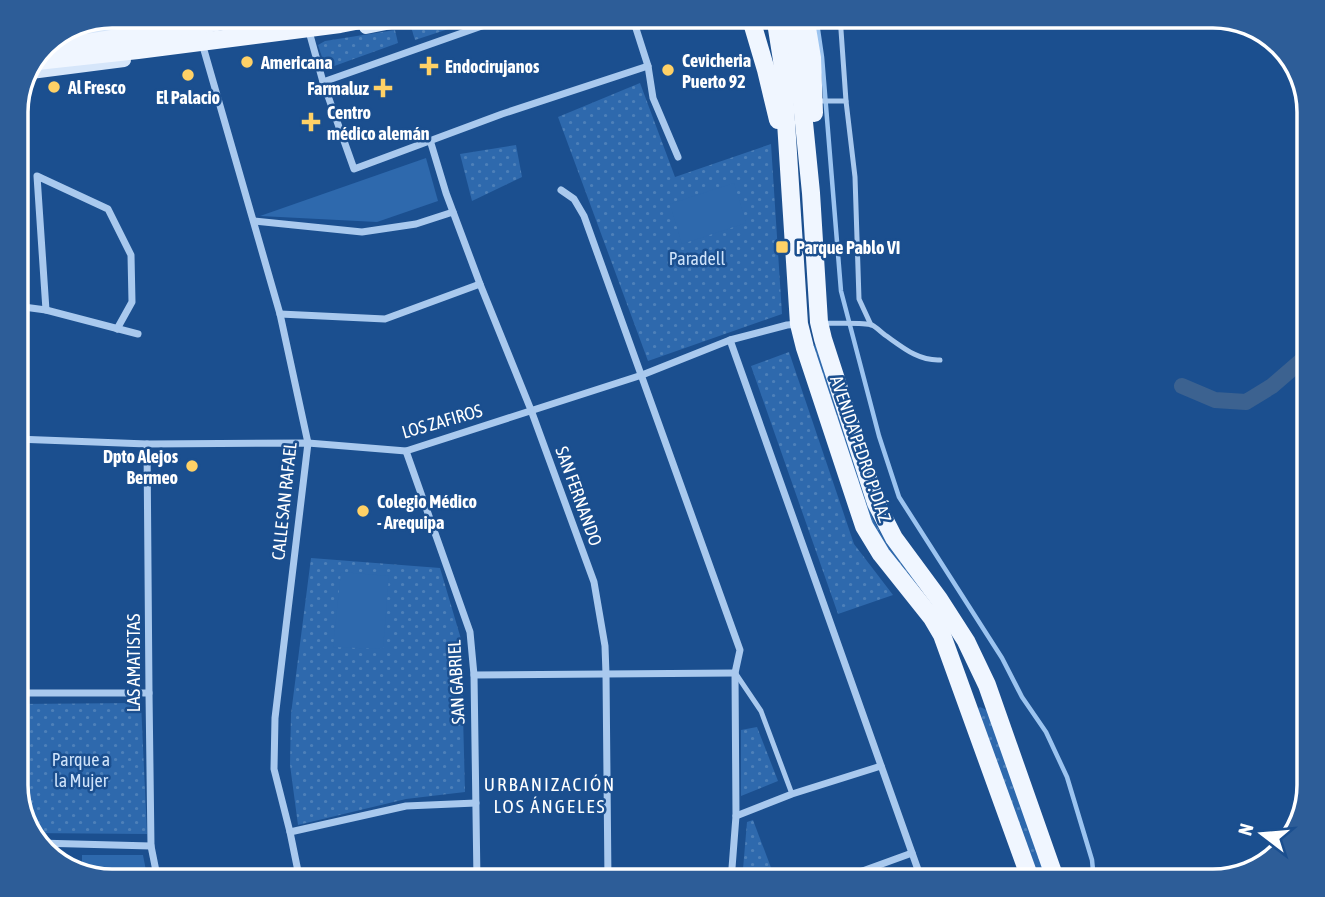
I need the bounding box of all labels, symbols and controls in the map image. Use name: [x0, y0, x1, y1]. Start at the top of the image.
place label: Cevicheria Puerto 92: [682, 50, 751, 92]
place label: Americana: [260, 52, 333, 73]
marker: Americana: [239, 54, 255, 70]
marker: Endocirujanos: [419, 56, 439, 76]
place label: Endocirujanos: [445, 56, 540, 77]
marker: Cevicheria Puerto 92: [660, 62, 676, 78]
marker: El Palacio: [180, 67, 196, 83]
place label: Al Fresco: [67, 77, 126, 98]
place label: Farmaluz: [307, 78, 370, 99]
marker: Al Fresco: [46, 79, 62, 95]
marker: Farmaluz: [375, 80, 391, 96]
place label: El Palacio: [156, 87, 220, 108]
place label: Centro médico alemán: [327, 102, 430, 144]
marker: Centro médico alemán: [301, 112, 321, 132]
place label: Parque Pablo VI: [796, 237, 900, 258]
marker: Parque Pablo VI: [774, 239, 790, 255]
park label: Paradell: [669, 248, 725, 269]
street label: AVENIDA PEDRO P. DÍAZ: [826, 373, 896, 525]
street label: LOS ZAFIROS: [399, 399, 485, 443]
street label: CALLE SAN RAFAEL: [267, 441, 301, 561]
street label: SAN FERNANDO: [551, 444, 607, 548]
place label: Dpto Alejos Bermeo: [103, 446, 179, 488]
marker: Dpto Alejos Bermeo: [184, 458, 200, 474]
place label: Colegio Médico - Arequipa: [377, 491, 477, 533]
marker: Colegio Médico - Arequipa: [355, 503, 371, 519]
street label: LAS AMATISTAS: [123, 613, 144, 712]
street label: SAN GABRIEL: [443, 639, 469, 725]
park label: Parque a la Mujer: [52, 749, 110, 791]
district label: URBANIZACIÓN LOS ÁNGELES: [484, 773, 616, 817]
north arrow: [1227, 799, 1297, 869]
text: N: [1234, 821, 1258, 838]

